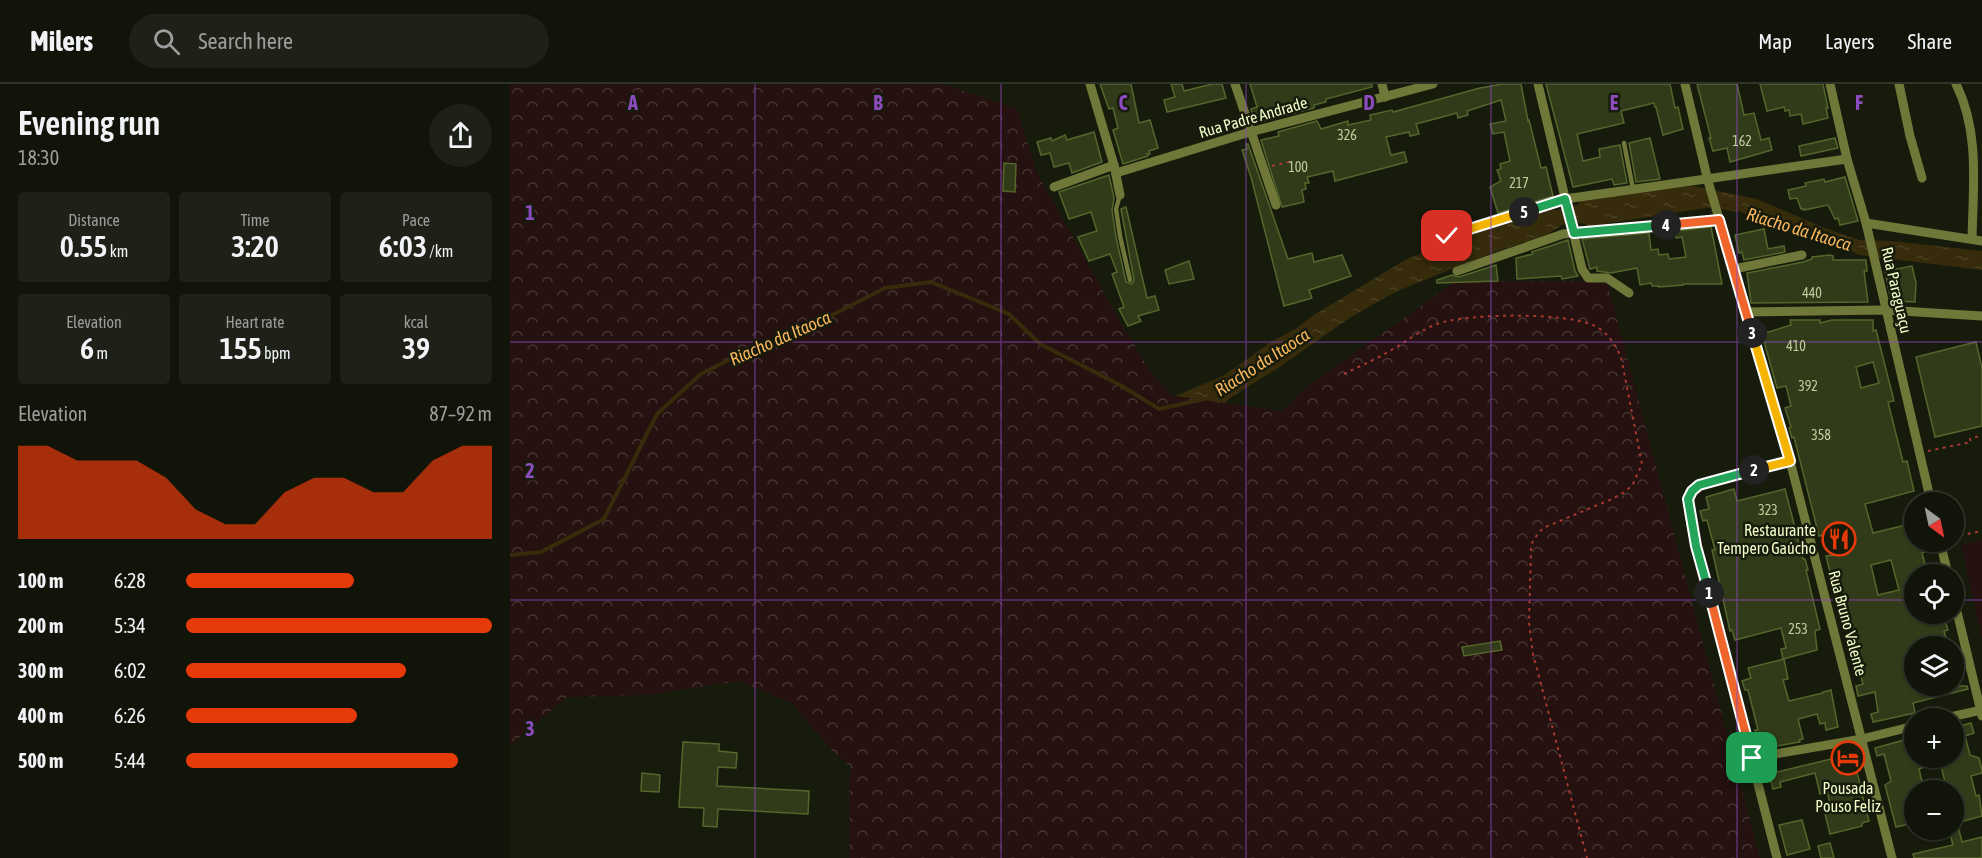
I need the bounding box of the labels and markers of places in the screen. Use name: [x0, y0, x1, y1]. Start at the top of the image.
pin: 5: [1509, 197, 1539, 227]
pin: [1421, 210, 1472, 261]
pin: 4: [1651, 210, 1681, 240]
pin: 3: [1737, 318, 1767, 348]
pin: 2: [1739, 455, 1769, 485]
place label: Restaurante Tempero Gaúcho: [1717, 521, 1816, 558]
restaurant icon: Restaurante Tempero Gaúcho: [1821, 521, 1857, 557]
pin: 1: [1694, 578, 1724, 608]
pin: [1726, 732, 1777, 783]
hotel icon: Pousada Pouso Feliz: [1830, 740, 1866, 776]
place label: Pousada Pouso Feliz: [1815, 779, 1881, 815]

